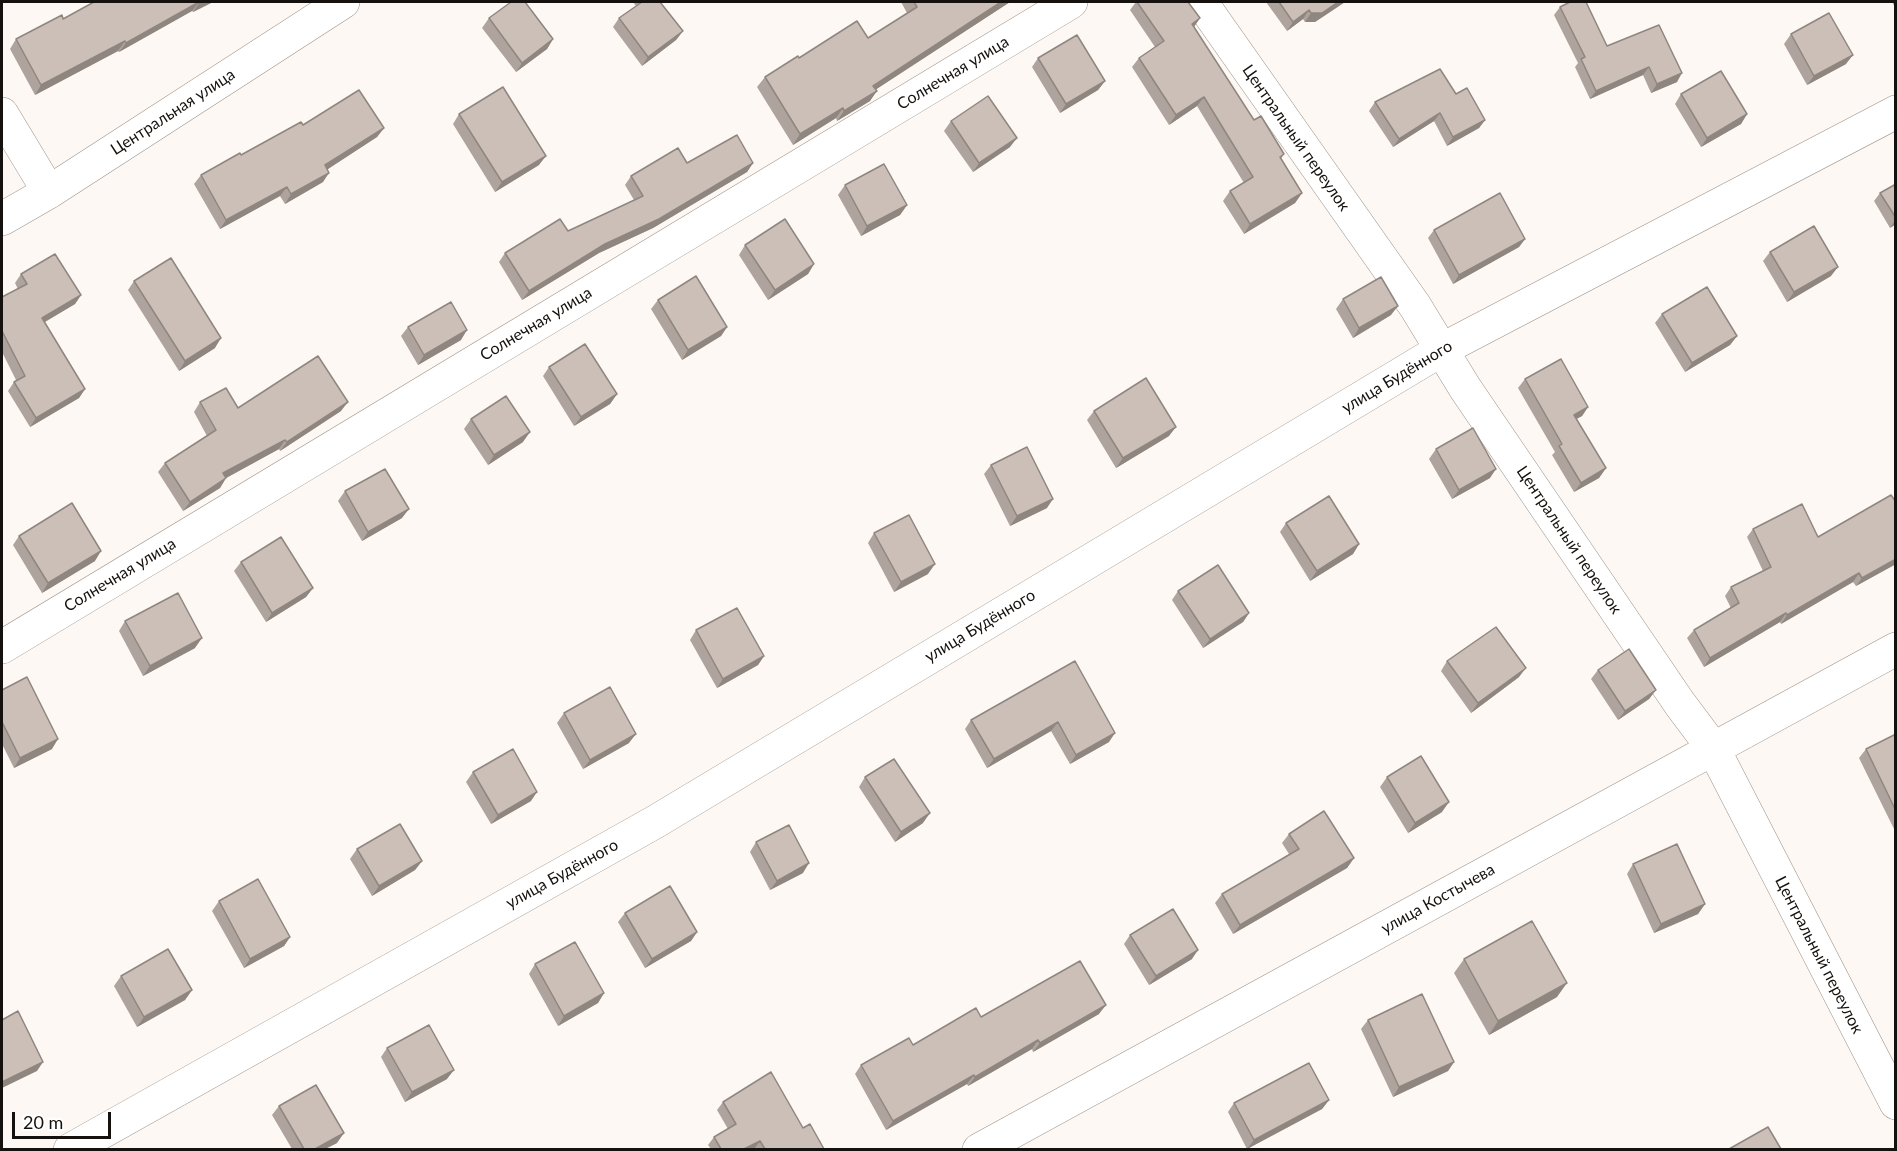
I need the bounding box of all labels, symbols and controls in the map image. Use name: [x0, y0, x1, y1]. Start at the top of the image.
street label: Солнечная улица: [894, 32, 1012, 114]
street label: Центральный переулок: [1238, 61, 1354, 215]
street label: Центральная улица: [107, 65, 239, 159]
street label: Солнечная улица: [477, 283, 595, 365]
street label: улица Будённого: [1338, 336, 1456, 418]
street label: Центральный переулок: [1512, 462, 1626, 618]
street label: Солнечная улица: [61, 534, 179, 616]
street label: улица Будённого: [921, 585, 1039, 667]
street label: улица Будённого: [503, 835, 621, 913]
street label: улица Костычева: [1378, 860, 1498, 938]
street label: Центральный переулок: [1771, 873, 1867, 1037]
scale bar: [15, 1100, 114, 1138]
text: 20 m: [23, 1111, 63, 1133]

